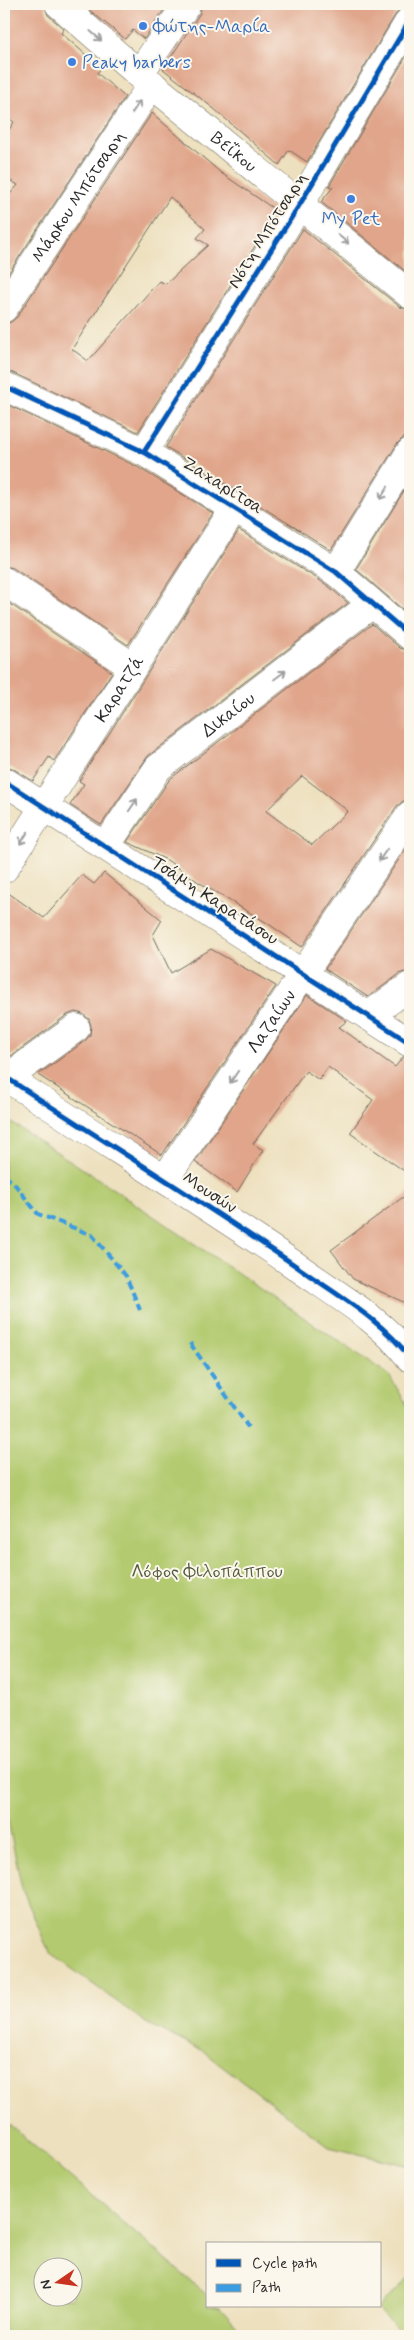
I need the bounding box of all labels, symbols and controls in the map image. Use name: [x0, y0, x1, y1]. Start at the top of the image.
place label: Φώτης-Μαρία: [152, 15, 270, 39]
marker: Φώτης-Μαρία: [137, 20, 149, 32]
one-way arrow: [89, 30, 102, 41]
place label: Peaky barbers: [82, 51, 191, 75]
marker: Peaky barbers: [66, 56, 78, 68]
one-way arrow: [131, 100, 142, 114]
street label: Μάρκου Μπότσαρη: [26, 126, 131, 268]
street label: Βεΐκου: [205, 126, 261, 178]
street label: Νότη Μπότσαρη: [222, 168, 313, 293]
marker: My Pet: [345, 193, 357, 205]
place label: My Pet: [322, 207, 381, 231]
one-way arrow: [336, 234, 349, 245]
street label: Ζαχαρίτσα: [177, 451, 268, 520]
one-way arrow: [379, 486, 389, 500]
street label: Καρατζά: [90, 651, 150, 727]
one-way arrow: [273, 670, 286, 681]
street label: Δικαίου: [197, 687, 260, 743]
one-way arrow: [128, 798, 139, 812]
one-way arrow: [18, 831, 29, 845]
one-way arrow: [378, 848, 388, 862]
street label: Τσάμη Καρατάσου: [146, 851, 283, 951]
street label: Λαζαίων: [242, 985, 302, 1059]
one-way arrow: [229, 1070, 239, 1084]
street label: Μουσών: [177, 1166, 242, 1220]
park label: Λόφος Φιλοπάππου: [131, 1560, 283, 1584]
legend: [206, 2242, 382, 2308]
text: Cycle path: [252, 2254, 317, 2274]
north arrow: [32, 2258, 82, 2308]
text: N: [36, 2278, 56, 2291]
text: Path: [252, 2278, 281, 2298]

